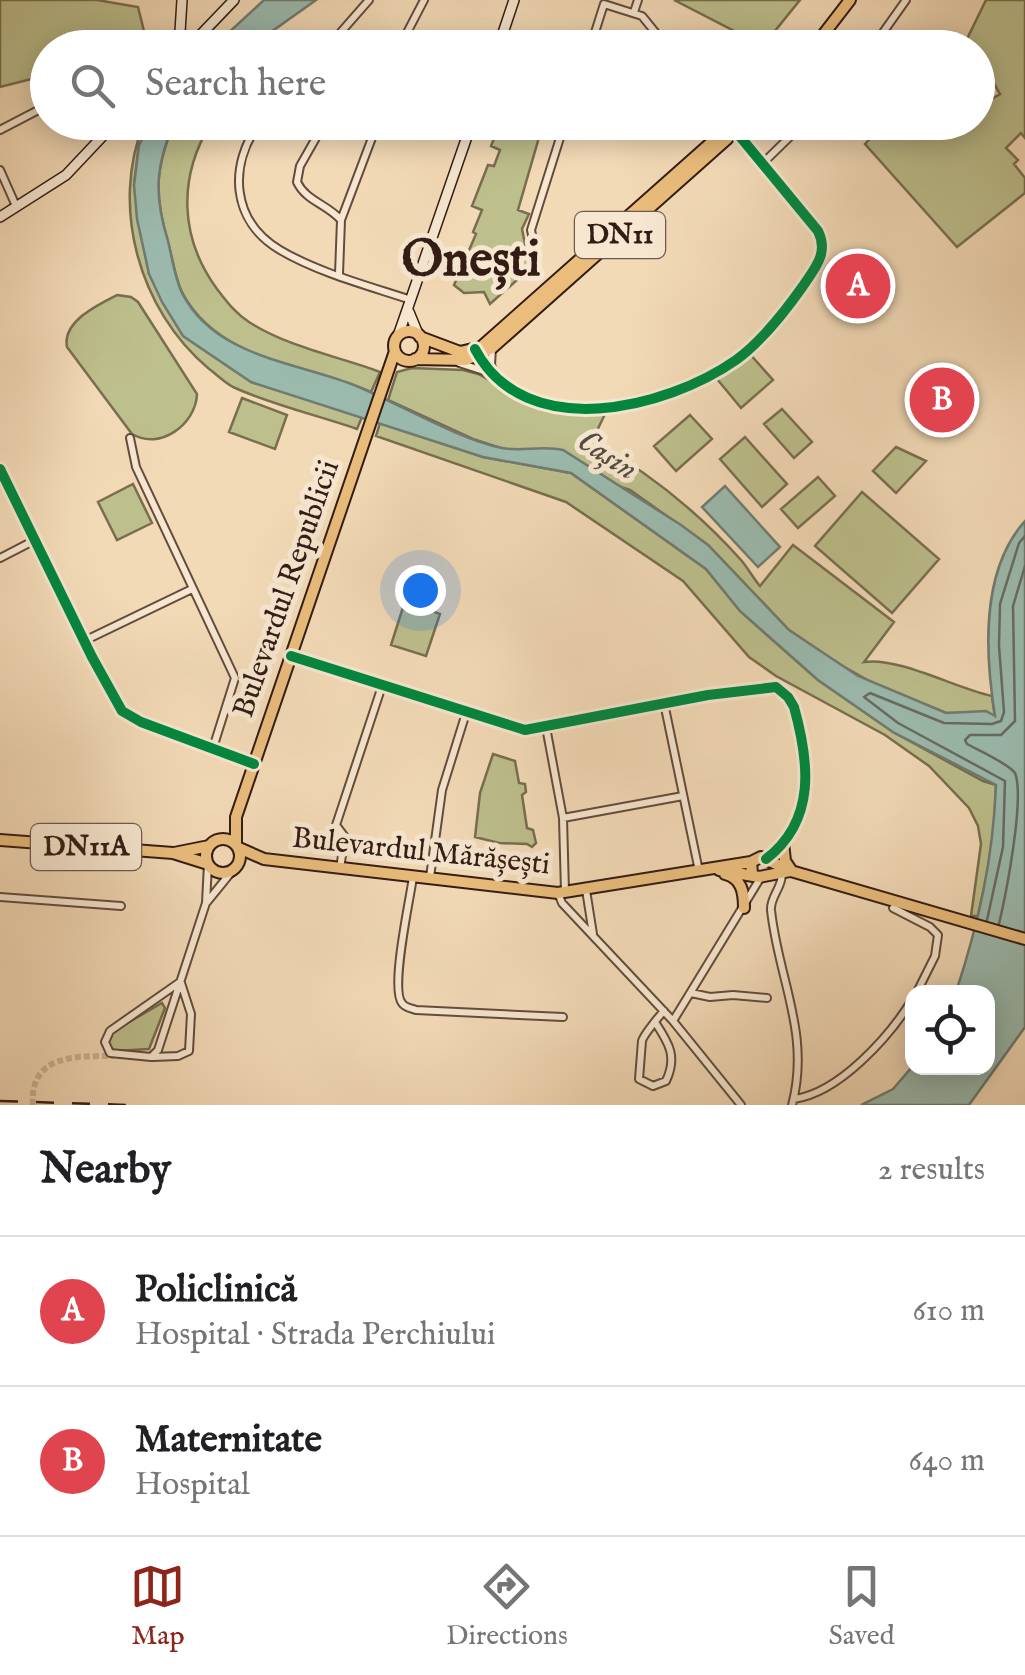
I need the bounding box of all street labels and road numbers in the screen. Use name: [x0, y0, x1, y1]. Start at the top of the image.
road number: DN11: [575, 212, 665, 258]
street label: Bulevardul Republicii: [225, 455, 349, 723]
street label: Bulevardul Mărășești: [290, 820, 552, 884]
road number: DN11A: [31, 824, 141, 870]

